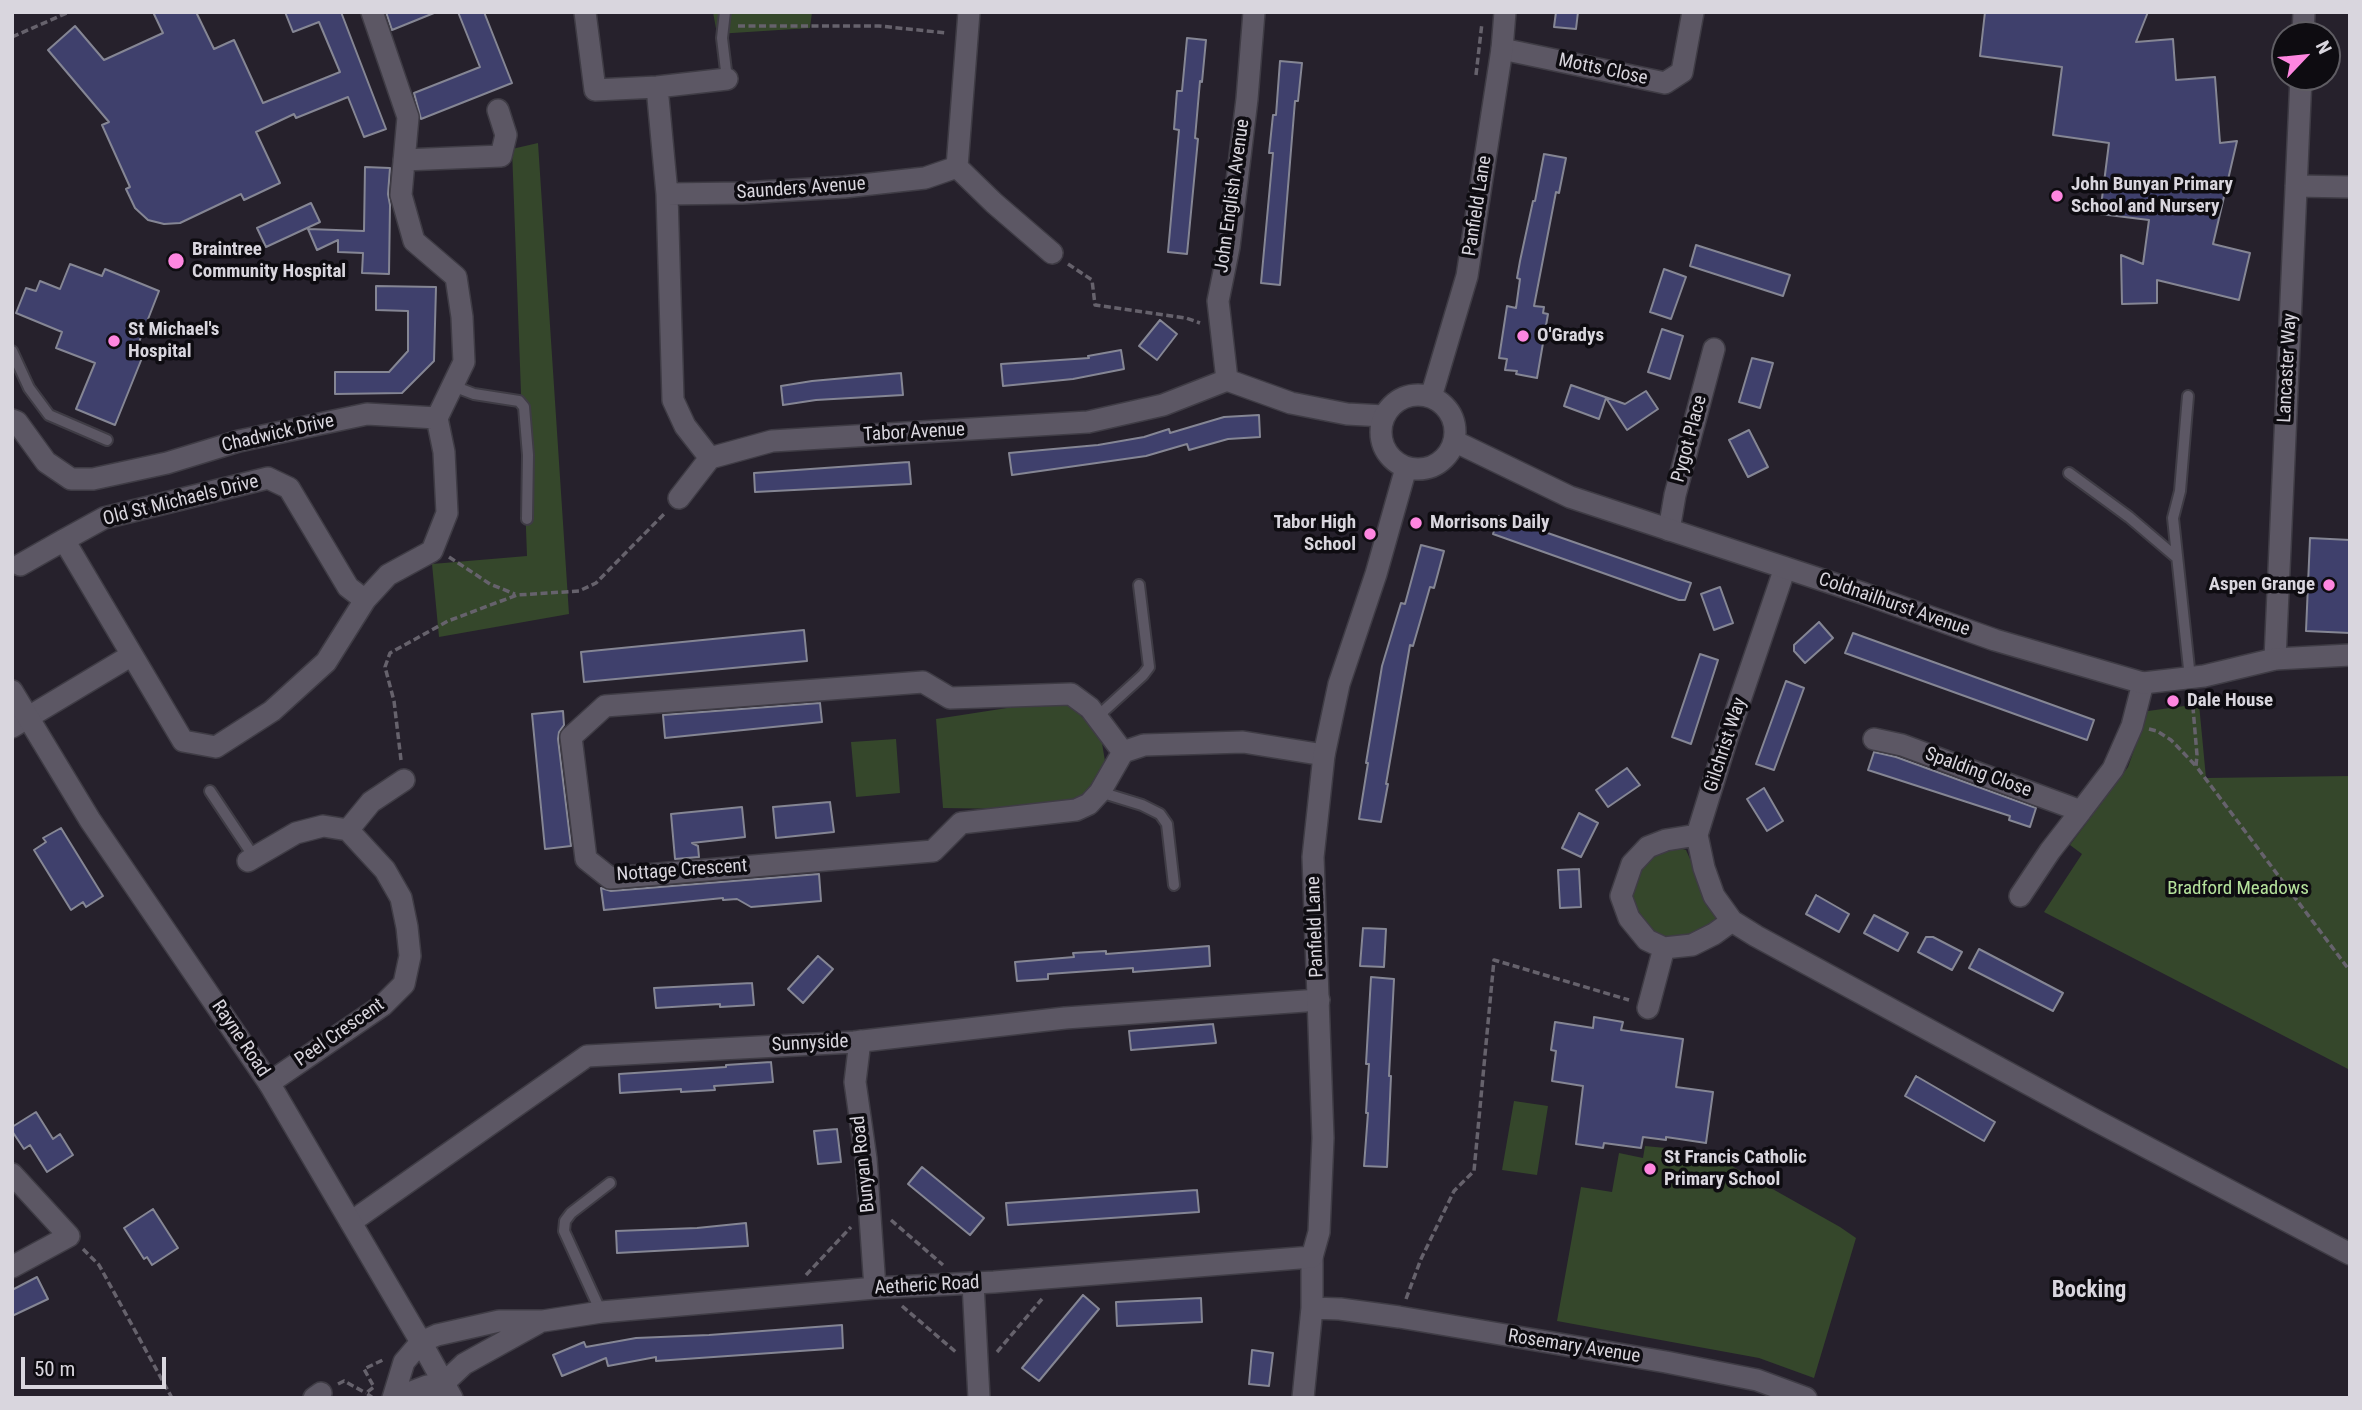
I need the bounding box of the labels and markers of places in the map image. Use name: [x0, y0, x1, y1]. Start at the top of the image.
place label: John Bunyan Primary School and Nursery: [2071, 174, 2233, 218]
marker: John Bunyan Primary School and Nursery: [2049, 188, 2065, 204]
place label: Braintree Community Hospital: [192, 239, 346, 283]
marker: Braintree Community Hospital: [166, 251, 186, 271]
place label: St Michael's Hospital: [128, 319, 219, 363]
place label: O'Gradys: [1537, 325, 1604, 347]
marker: O'Gradys: [1515, 328, 1531, 344]
marker: St Michael's Hospital: [106, 333, 122, 349]
place label: Tabor High School: [1273, 512, 1356, 556]
place label: Morrisons Daily: [1430, 512, 1549, 534]
marker: Morrisons Daily: [1408, 515, 1424, 531]
marker: Tabor High School: [1362, 526, 1378, 542]
place label: Aspen Grange: [2209, 574, 2315, 596]
marker: Aspen Grange: [2321, 577, 2337, 593]
place label: Dale House: [2187, 690, 2273, 712]
marker: Dale House: [2165, 693, 2181, 709]
place label: St Francis Catholic Primary School: [1664, 1147, 1807, 1191]
marker: St Francis Catholic Primary School: [1642, 1161, 1658, 1177]

